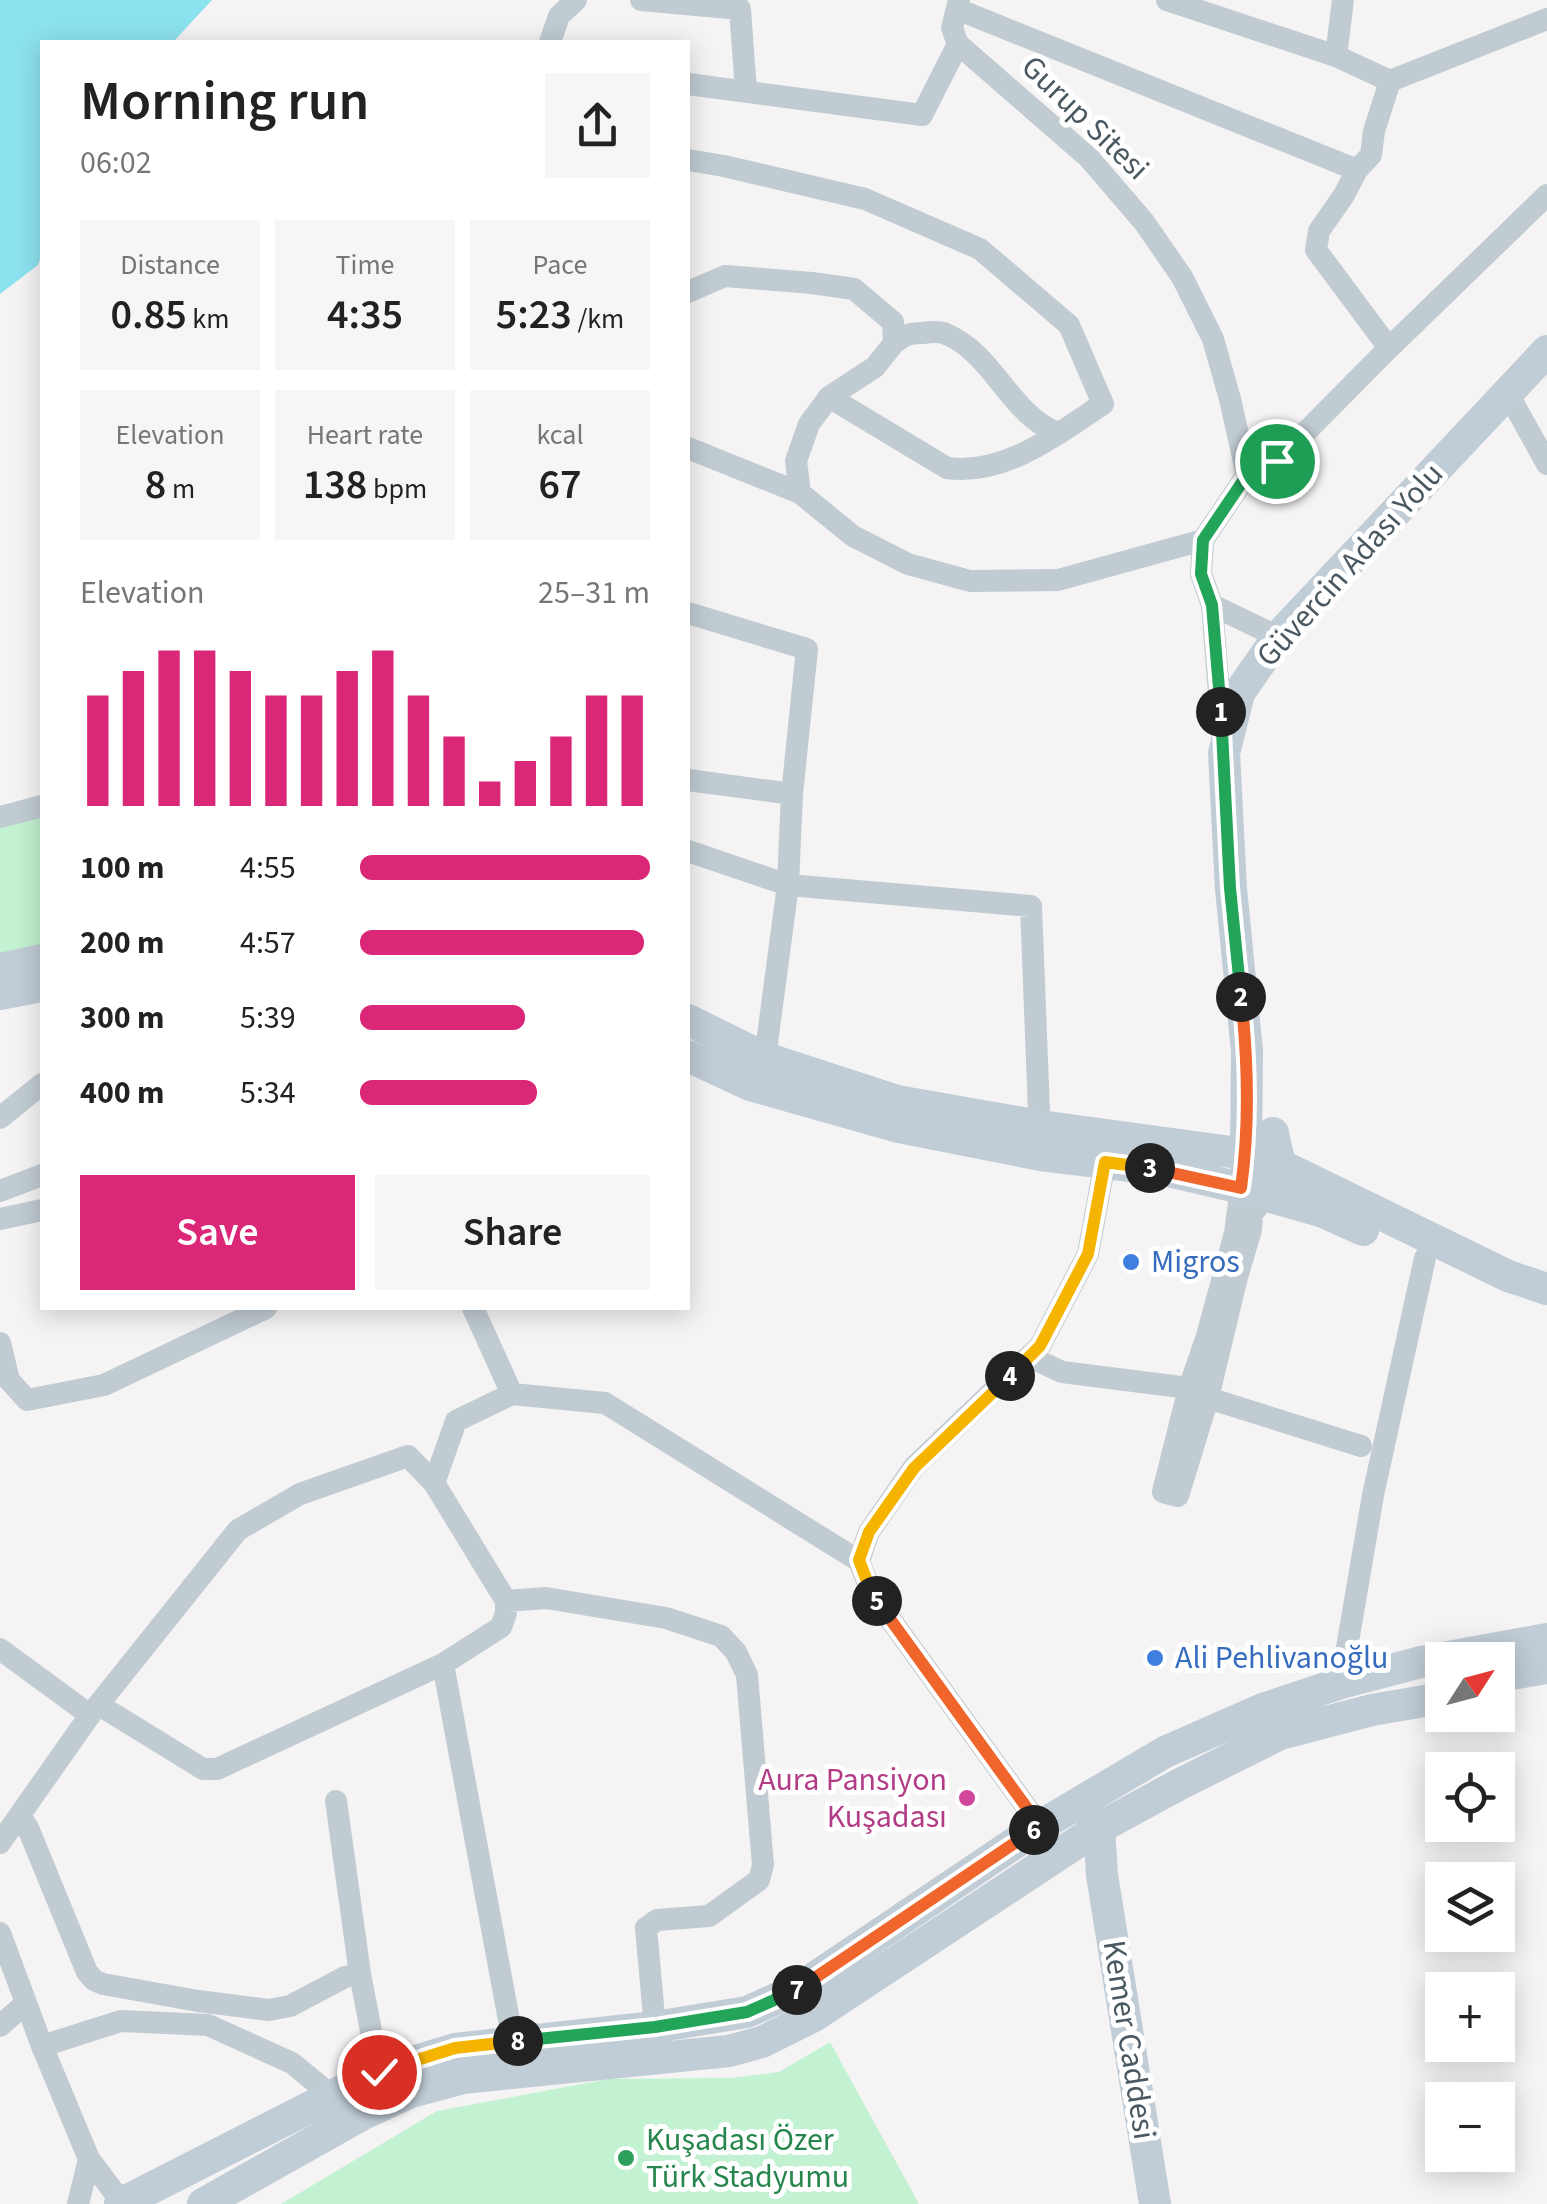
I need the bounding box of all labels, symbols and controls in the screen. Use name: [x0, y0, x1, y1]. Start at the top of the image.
street label: Gurup Sitesi: [1011, 45, 1159, 191]
text: Morning run: [80, 63, 369, 141]
button: share: [545, 73, 650, 178]
text: 06:02: [80, 140, 152, 186]
text: Distance: [120, 245, 220, 285]
text: Time: [336, 245, 395, 285]
text: Pace: [533, 245, 587, 285]
text: 0.85: [111, 285, 187, 345]
text: 4:35: [327, 285, 403, 345]
text: 5:23: [496, 285, 572, 345]
text: km: [187, 299, 229, 339]
text: /km: [572, 299, 624, 339]
text: Elevation: [115, 415, 225, 455]
text: Heart rate: [307, 415, 423, 455]
text: kcal: [536, 415, 584, 455]
pin: [1235, 419, 1320, 504]
icon: arrive: [1250, 434, 1305, 489]
street label: Güvercin Adası Yolu: [1246, 453, 1454, 677]
text: 8: [145, 455, 166, 515]
text: 138: [303, 455, 367, 515]
text: 67: [538, 455, 582, 515]
text: m: [166, 469, 195, 509]
text: bpm: [367, 469, 427, 509]
text: Elevation: [80, 570, 205, 616]
text: 25–31 m: [538, 570, 650, 616]
pin: 1: [1196, 687, 1246, 737]
text: 1: [1214, 692, 1228, 732]
text: 100 m: [80, 845, 165, 891]
text: 4:55: [240, 845, 296, 891]
text: 200 m: [80, 920, 165, 966]
text: 4:57: [240, 920, 296, 966]
pin: 2: [1216, 972, 1266, 1022]
text: 2: [1234, 977, 1248, 1017]
text: 300 m: [80, 995, 165, 1041]
text: 5:39: [240, 995, 296, 1041]
text: 400 m: [80, 1070, 165, 1116]
text: 5:34: [240, 1070, 296, 1116]
pin: 3: [1125, 1143, 1175, 1193]
text: 3: [1143, 1148, 1157, 1188]
button: Save: [80, 1175, 355, 1290]
button: Share: [375, 1175, 650, 1290]
place label: Migros: [1151, 1239, 1240, 1285]
marker: Migros: [1120, 1251, 1142, 1273]
pin: 4: [985, 1351, 1035, 1401]
text: 4: [1003, 1356, 1017, 1396]
pin: 5: [852, 1576, 902, 1626]
text: 5: [870, 1581, 884, 1621]
place label: Ali Pehlivanoğlu: [1175, 1635, 1388, 1681]
north arrow: [1425, 1642, 1515, 1732]
map controls: [1425, 1642, 1515, 2172]
marker: Ali Pehlivanoğlu: [1144, 1647, 1166, 1669]
button: locate: [1425, 1752, 1515, 1842]
place label: Aura Pansiyon Kuşadası: [758, 1757, 947, 1840]
marker: Aura Pansiyon Kuşadası: [956, 1787, 978, 1809]
pin: 6: [1009, 1805, 1059, 1855]
text: 6: [1027, 1810, 1041, 1850]
button: layers: [1425, 1862, 1515, 1952]
street label: Kemer Caddesi: [1091, 1937, 1167, 2143]
pin: 7: [772, 1965, 822, 2015]
text: 7: [790, 1970, 804, 2010]
button: +: [1425, 1972, 1515, 2062]
pin: 8: [493, 2016, 543, 2066]
text: 8: [511, 2021, 525, 2061]
pin: [337, 2030, 422, 2115]
icon: check: [352, 2045, 407, 2100]
button: −: [1425, 2082, 1515, 2172]
place label: Kuşadası Özer Türk Stadyumu: [646, 2117, 849, 2200]
marker: Kuşadası Özer Türk Stadyumu: [615, 2147, 637, 2169]

